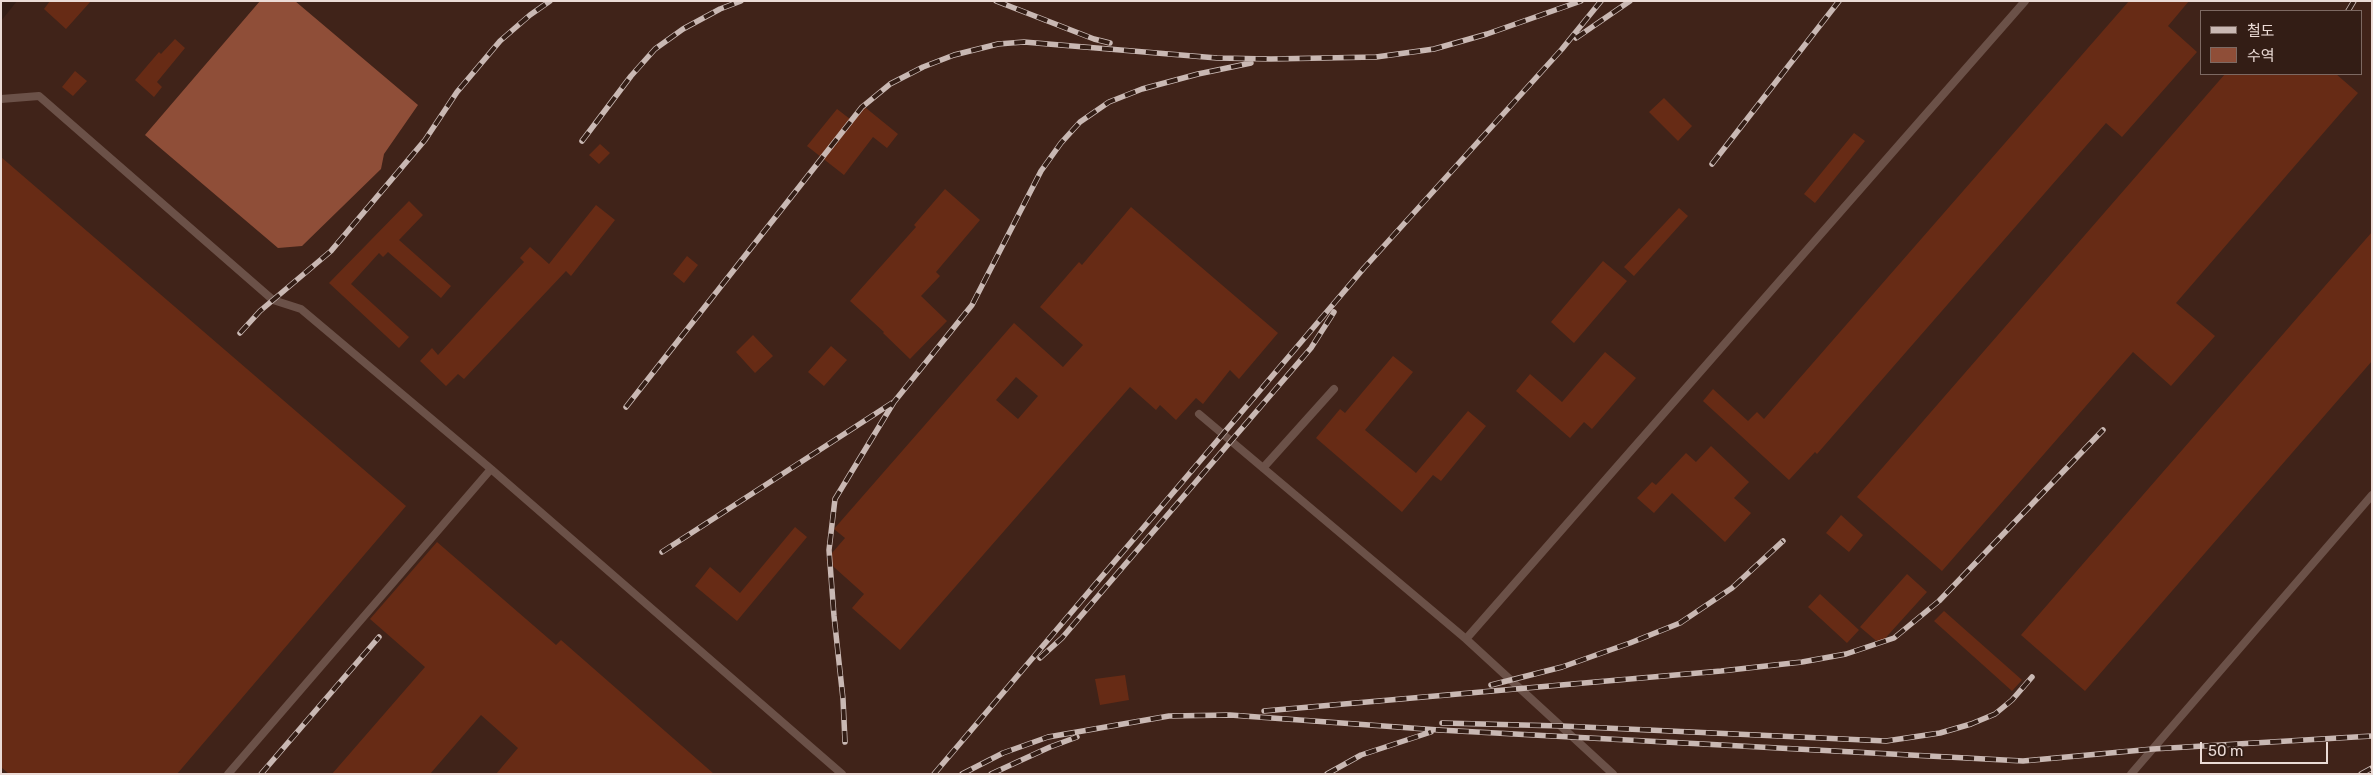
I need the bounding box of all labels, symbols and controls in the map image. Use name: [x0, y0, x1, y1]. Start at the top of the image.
legend: [2200, 10, 2363, 75]
text: 철도: [2247, 22, 2275, 40]
text: 수역: [2247, 47, 2275, 65]
scale bar: [2203, 732, 2330, 764]
text: 50 m: [2208, 742, 2243, 760]

